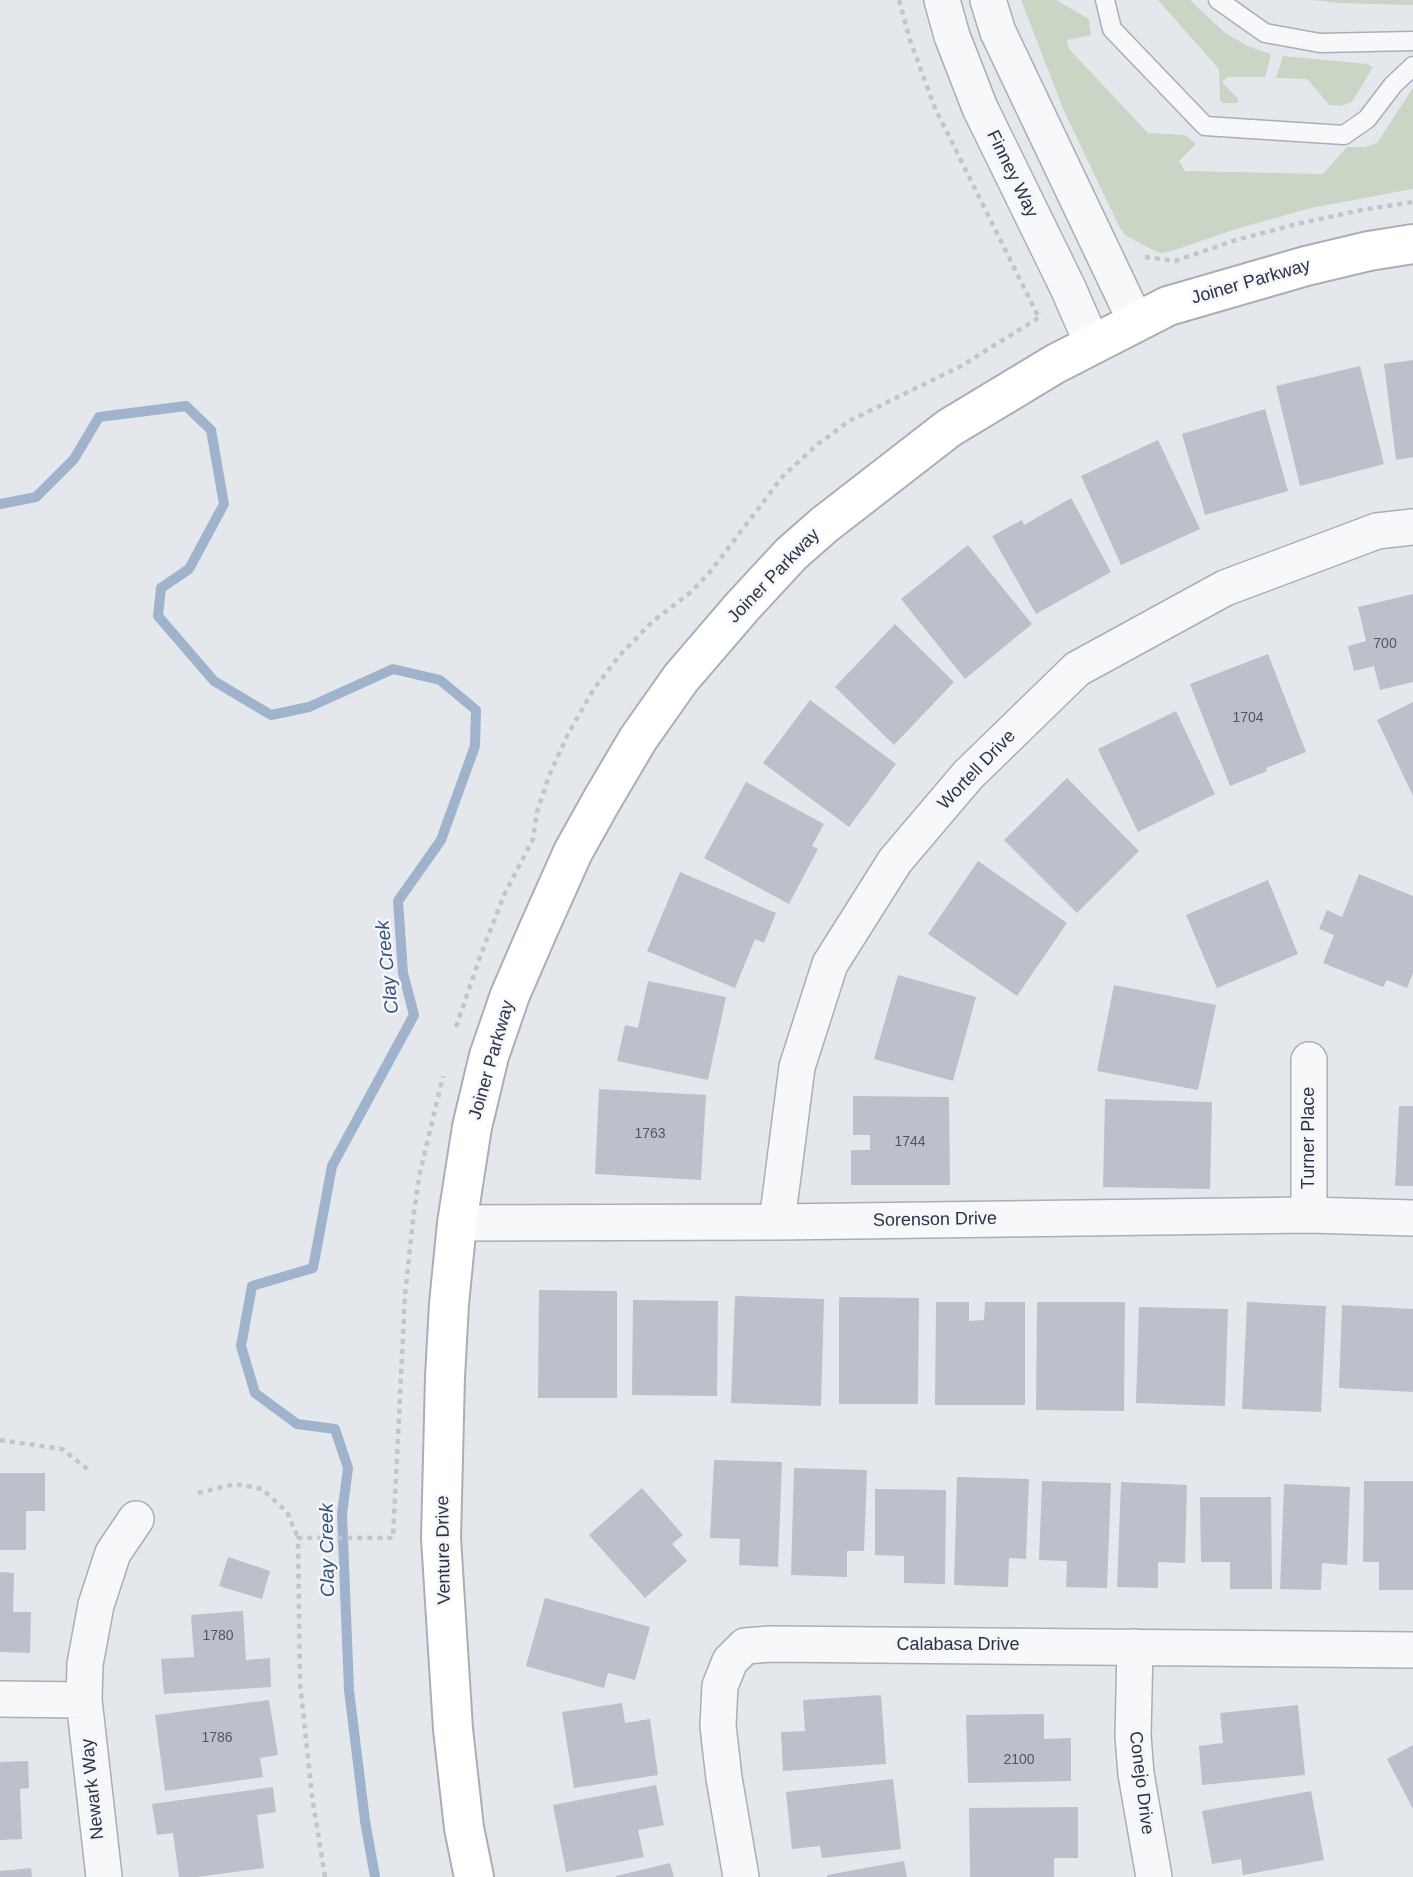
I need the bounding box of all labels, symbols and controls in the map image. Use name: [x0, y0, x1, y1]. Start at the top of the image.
street label: Finney Way: [982, 127, 1042, 221]
street label: Joiner Parkway: [1189, 255, 1313, 309]
street label: Joiner Parkway: [723, 524, 825, 628]
house number: 700: [1373, 636, 1397, 652]
house number: 1704: [1232, 710, 1264, 726]
street label: Wortell Drive: [934, 726, 1020, 814]
water label: Clay Creek: [372, 919, 404, 1015]
street label: Joiner Parkway: [465, 998, 519, 1122]
street label: Turner Place: [1298, 1087, 1320, 1189]
house number: 1763: [634, 1126, 666, 1142]
house number: 1744: [894, 1134, 926, 1150]
street label: Sorenson Drive: [873, 1208, 997, 1232]
street label: Venture Drive: [432, 1495, 456, 1605]
water label: Clay Creek: [316, 1503, 340, 1597]
house number: 1780: [202, 1628, 234, 1644]
street label: Calabasa Drive: [896, 1634, 1020, 1656]
house number: 1786: [201, 1730, 233, 1746]
street label: Conejo Drive: [1124, 1730, 1158, 1836]
street label: Newark Way: [77, 1737, 109, 1841]
house number: 2100: [1003, 1752, 1035, 1768]

